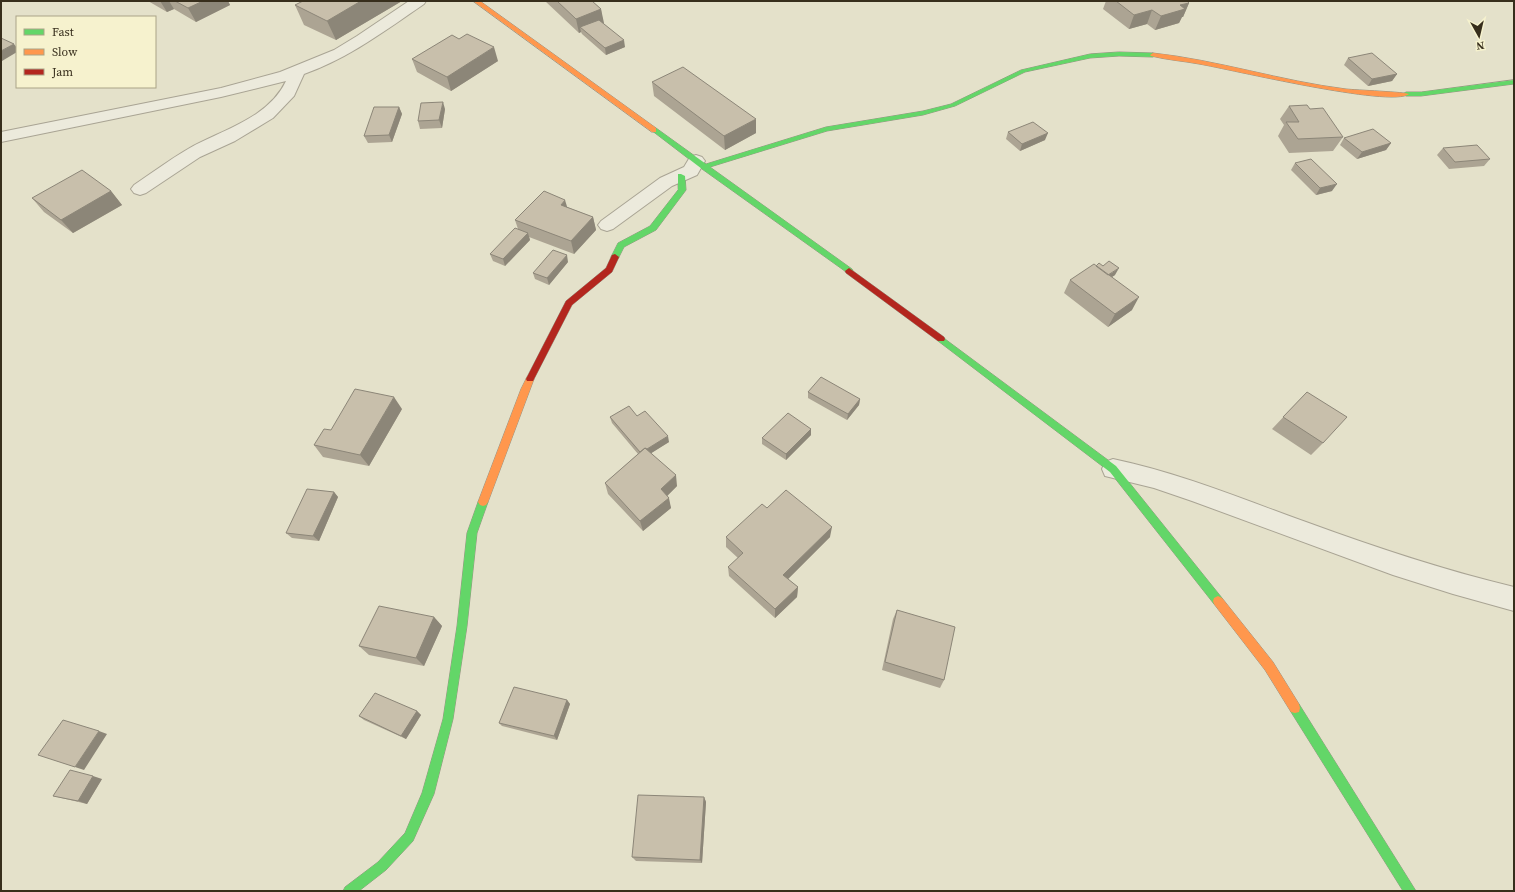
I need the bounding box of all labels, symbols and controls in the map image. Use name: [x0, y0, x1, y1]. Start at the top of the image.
legend: [16, 16, 156, 88]
north arrow: [1459, 16, 1499, 56]
text: Fast: [52, 24, 74, 40]
text: N: [1475, 37, 1485, 53]
text: Slow: [52, 44, 78, 60]
text: Jam: [51, 64, 73, 80]

